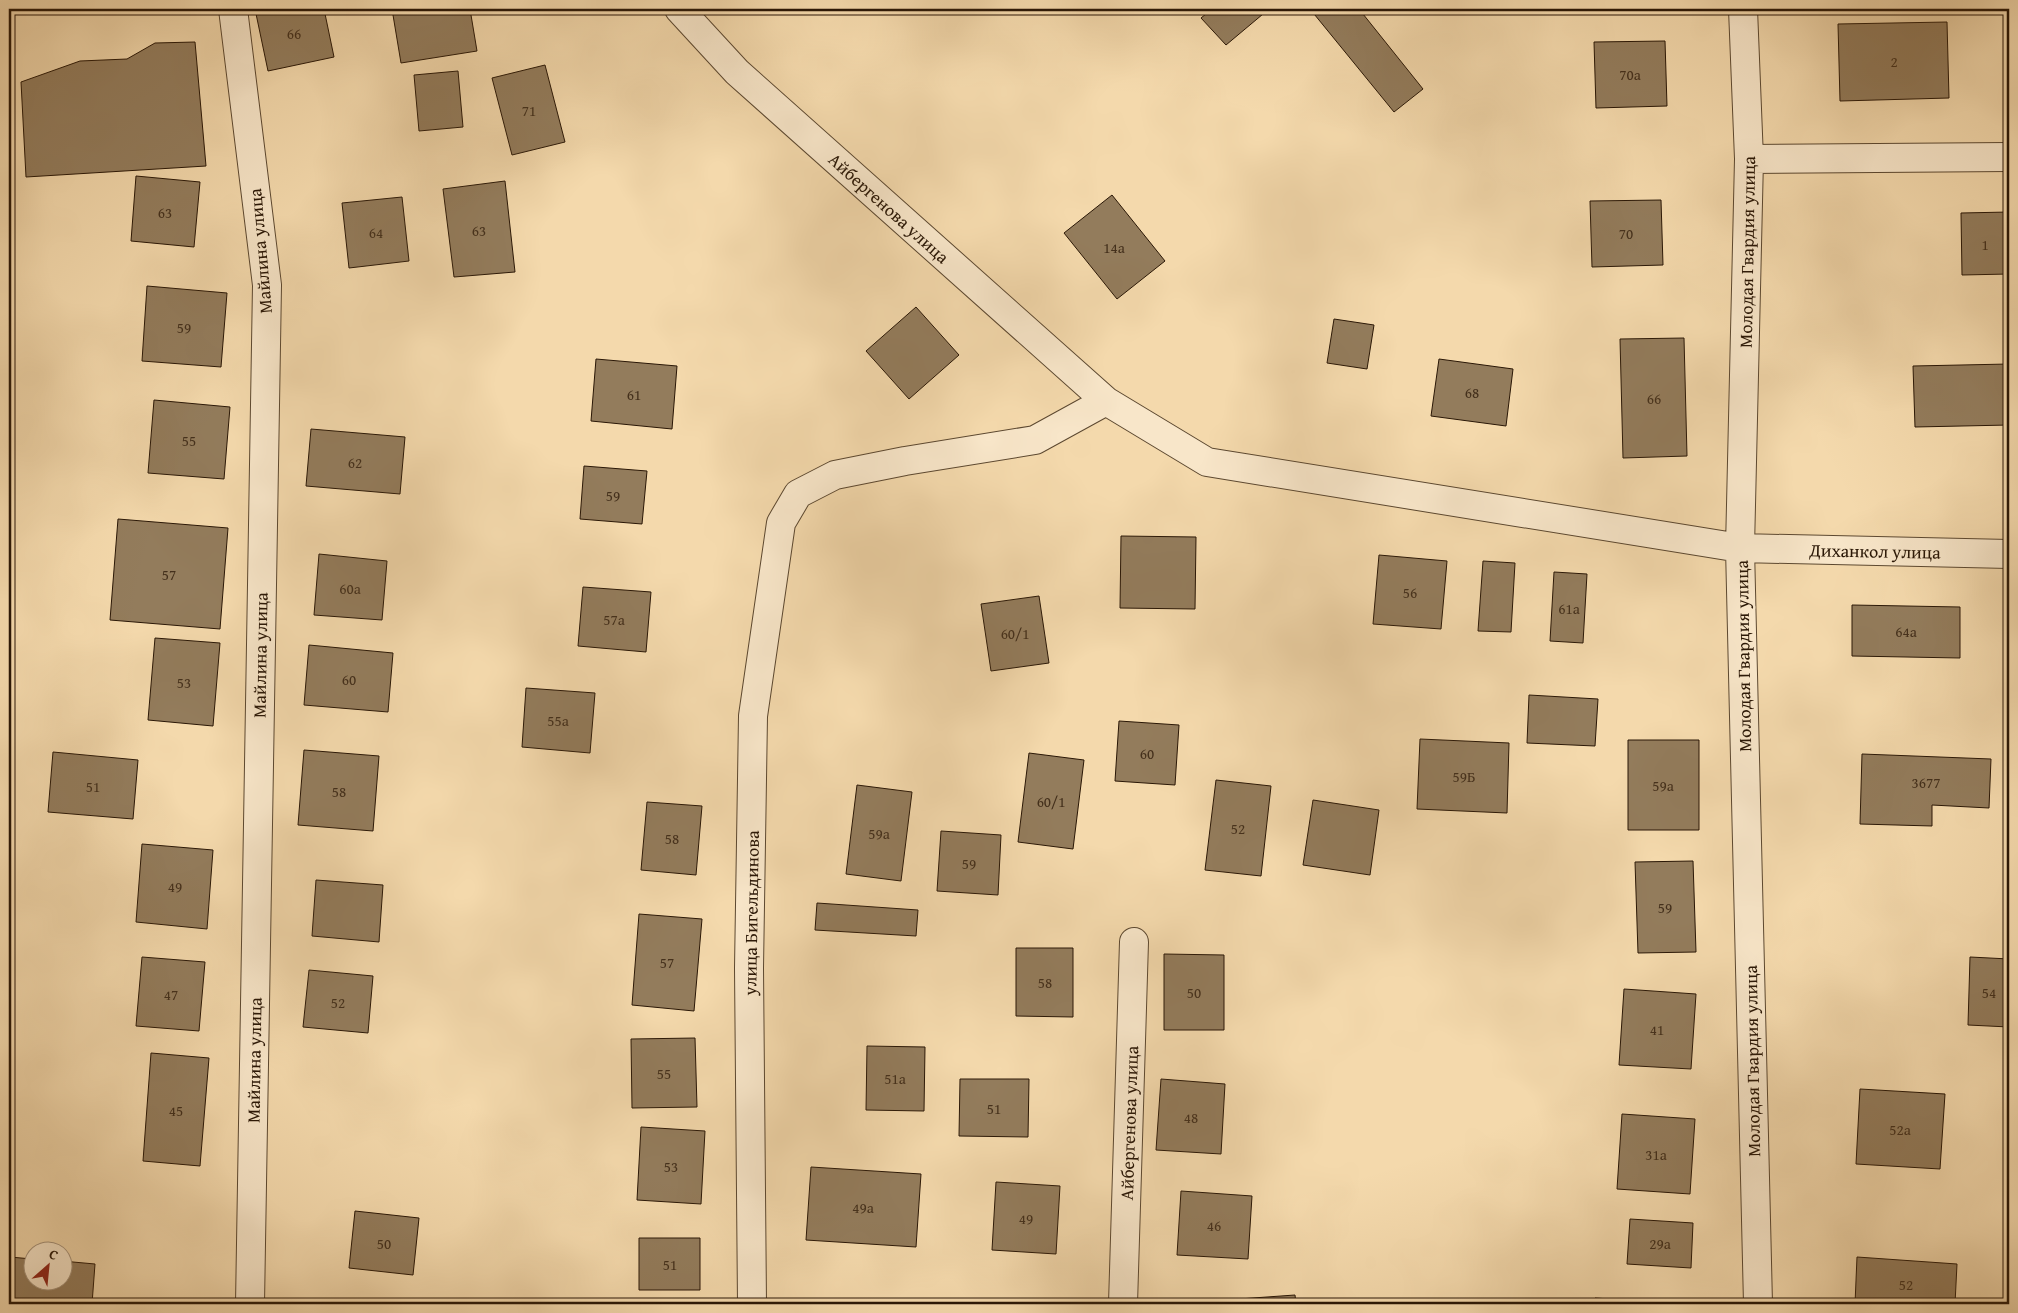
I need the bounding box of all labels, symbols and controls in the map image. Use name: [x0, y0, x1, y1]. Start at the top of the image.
house number: 66: [287, 23, 301, 44]
house number: 2: [1890, 51, 1898, 72]
house number: 70а: [1619, 64, 1642, 85]
house number: 71: [522, 100, 536, 121]
street label: Айбергенова улица: [823, 146, 956, 270]
street label: Молодая Гвардия улица: [1732, 155, 1762, 348]
street label: Майлина улица: [241, 187, 279, 315]
house number: 63: [158, 202, 172, 223]
house number: 63: [472, 220, 486, 241]
house number: 64: [369, 222, 383, 243]
house number: 70: [1619, 223, 1633, 244]
house number: 1: [1981, 234, 1989, 255]
house number: 14а: [1103, 237, 1126, 258]
house number: 59: [177, 317, 191, 338]
house number: 68: [1465, 382, 1479, 403]
house number: 61: [627, 384, 641, 405]
house number: 66: [1647, 388, 1661, 409]
house number: 55: [182, 430, 196, 451]
house number: 62: [348, 452, 362, 473]
house number: 59: [606, 485, 620, 506]
street label: Диханкол улица: [1808, 536, 1941, 566]
street label: Молодая Гвардия улица: [1728, 559, 1758, 752]
house number: 57: [162, 564, 176, 585]
house number: 60а: [339, 578, 362, 599]
house number: 56: [1403, 582, 1417, 603]
street label: Майлина улица: [245, 592, 275, 718]
house number: 61а: [1558, 598, 1581, 619]
house number: 57а: [603, 609, 626, 630]
house number: 64а: [1895, 621, 1918, 642]
house number: 60/1: [1001, 623, 1029, 644]
house number: 60: [342, 669, 356, 690]
house number: 53: [177, 672, 191, 693]
house number: 55а: [547, 710, 570, 731]
house number: 60: [1140, 743, 1154, 764]
house number: 59Б: [1453, 766, 1475, 787]
house number: 3677: [1912, 772, 1940, 793]
house number: 59а: [1652, 775, 1675, 796]
house number: 51: [86, 776, 100, 797]
house number: 58: [332, 781, 346, 802]
house number: 60/1: [1037, 791, 1065, 812]
house number: 52: [1231, 818, 1245, 839]
house number: 59а: [868, 823, 891, 844]
house number: 58: [665, 828, 679, 849]
street label: улица Бигельдинова: [736, 830, 766, 997]
house number: 59: [962, 853, 976, 874]
house number: 49: [168, 876, 182, 897]
house number: 59: [1658, 897, 1672, 918]
house number: 57: [660, 952, 674, 973]
street label: Молодая Гвардия улица: [1737, 964, 1767, 1157]
house number: 58: [1038, 972, 1052, 993]
house number: 50: [1187, 982, 1201, 1003]
house number: 54: [1982, 982, 1996, 1003]
house number: 47: [164, 984, 178, 1005]
house number: 52: [331, 992, 345, 1013]
street label: Майлина улица: [239, 997, 269, 1123]
house number: 41: [1650, 1019, 1664, 1040]
street label: Айбергенова улица: [1113, 1045, 1145, 1201]
house number: 55: [657, 1063, 671, 1084]
house number: 51а: [884, 1068, 907, 1089]
house number: 51: [987, 1098, 1001, 1119]
house number: 45: [169, 1100, 183, 1121]
house number: 48: [1184, 1107, 1198, 1128]
house number: 52а: [1889, 1119, 1912, 1140]
house number: 31а: [1645, 1144, 1668, 1165]
house number: 53: [664, 1156, 678, 1177]
house number: 49а: [852, 1197, 875, 1218]
house number: 49: [1019, 1208, 1033, 1229]
house number: 46: [1207, 1215, 1221, 1236]
house number: 50: [377, 1233, 391, 1254]
house number: 29а: [1649, 1233, 1672, 1254]
north arrow: [22, 1240, 72, 1290]
text: С: [46, 1244, 62, 1265]
house number: 51: [663, 1254, 677, 1275]
house number: 52: [1899, 1274, 1913, 1295]

